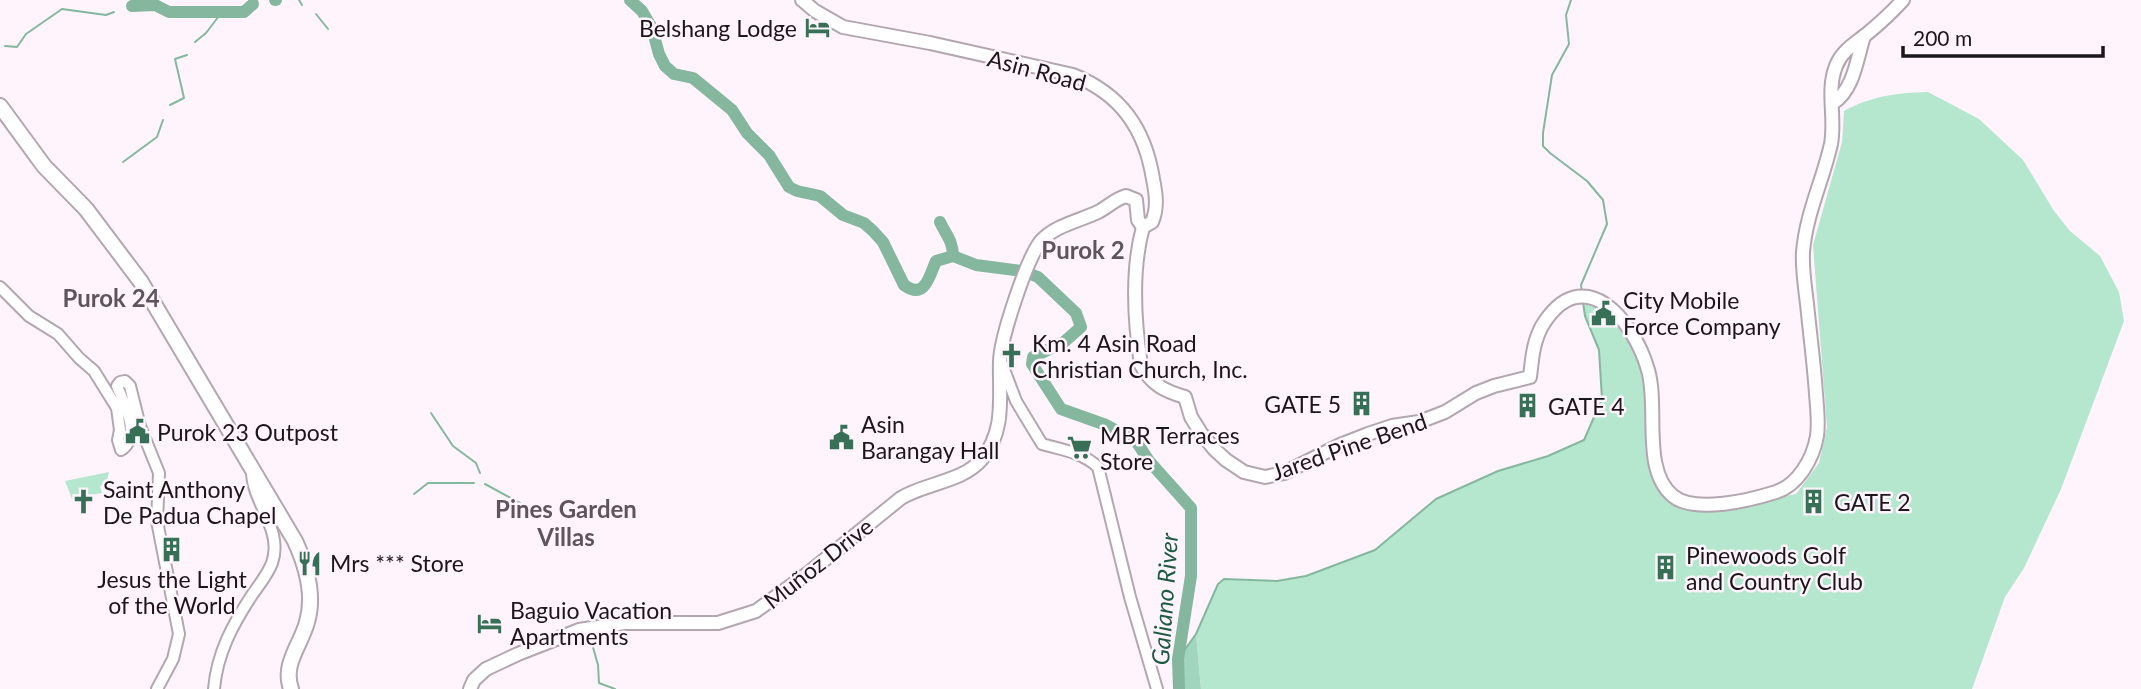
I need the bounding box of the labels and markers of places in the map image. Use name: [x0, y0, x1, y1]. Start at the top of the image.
place label: Belshang Lodge: [639, 14, 797, 42]
hotel icon: Belshang Lodge: [803, 14, 831, 42]
place label: City Mobile Force Company: [1623, 286, 1781, 340]
public building icon: City Mobile Force Company: [1589, 299, 1617, 327]
place label: Km. 4 Asin Road Christian Church, Inc.: [1032, 329, 1248, 383]
church icon: Km. 4 Asin Road Christian Church, Inc.: [998, 342, 1026, 370]
place label: GATE 5: [1264, 390, 1341, 418]
building icon: GATE 5: [1347, 390, 1375, 418]
building icon: GATE 4: [1514, 392, 1542, 420]
place label: GATE 4: [1548, 392, 1625, 420]
place label: Asin Barangay Hall: [861, 410, 999, 464]
public building icon: Purok 23 Outpost: [123, 418, 151, 446]
place label: Purok 23 Outpost: [157, 418, 339, 446]
place label: MBR Terraces Store: [1100, 421, 1240, 475]
public building icon: Asin Barangay Hall: [827, 423, 855, 451]
supermarket icon: MBR Terraces Store: [1066, 434, 1094, 462]
place label: Saint Anthony De Padua Chapel: [103, 475, 276, 529]
church icon: Saint Anthony De Padua Chapel: [69, 488, 97, 516]
building icon: GATE 2: [1800, 488, 1828, 516]
place label: GATE 2: [1834, 488, 1911, 516]
building icon: Jesus the Light of the World: [158, 535, 186, 563]
place label: Pinewoods Golf and Country Club: [1686, 541, 1863, 595]
restaurant icon: Mrs *** Store: [296, 549, 324, 577]
place label: Mrs *** Store: [330, 549, 464, 577]
building icon: Pinewoods Golf and Country Club: [1652, 554, 1680, 582]
place label: Jesus the Light of the World: [97, 565, 247, 619]
place label: Baguio Vacation Apartments: [510, 596, 672, 650]
hotel icon: Baguio Vacation Apartments: [476, 609, 504, 637]

